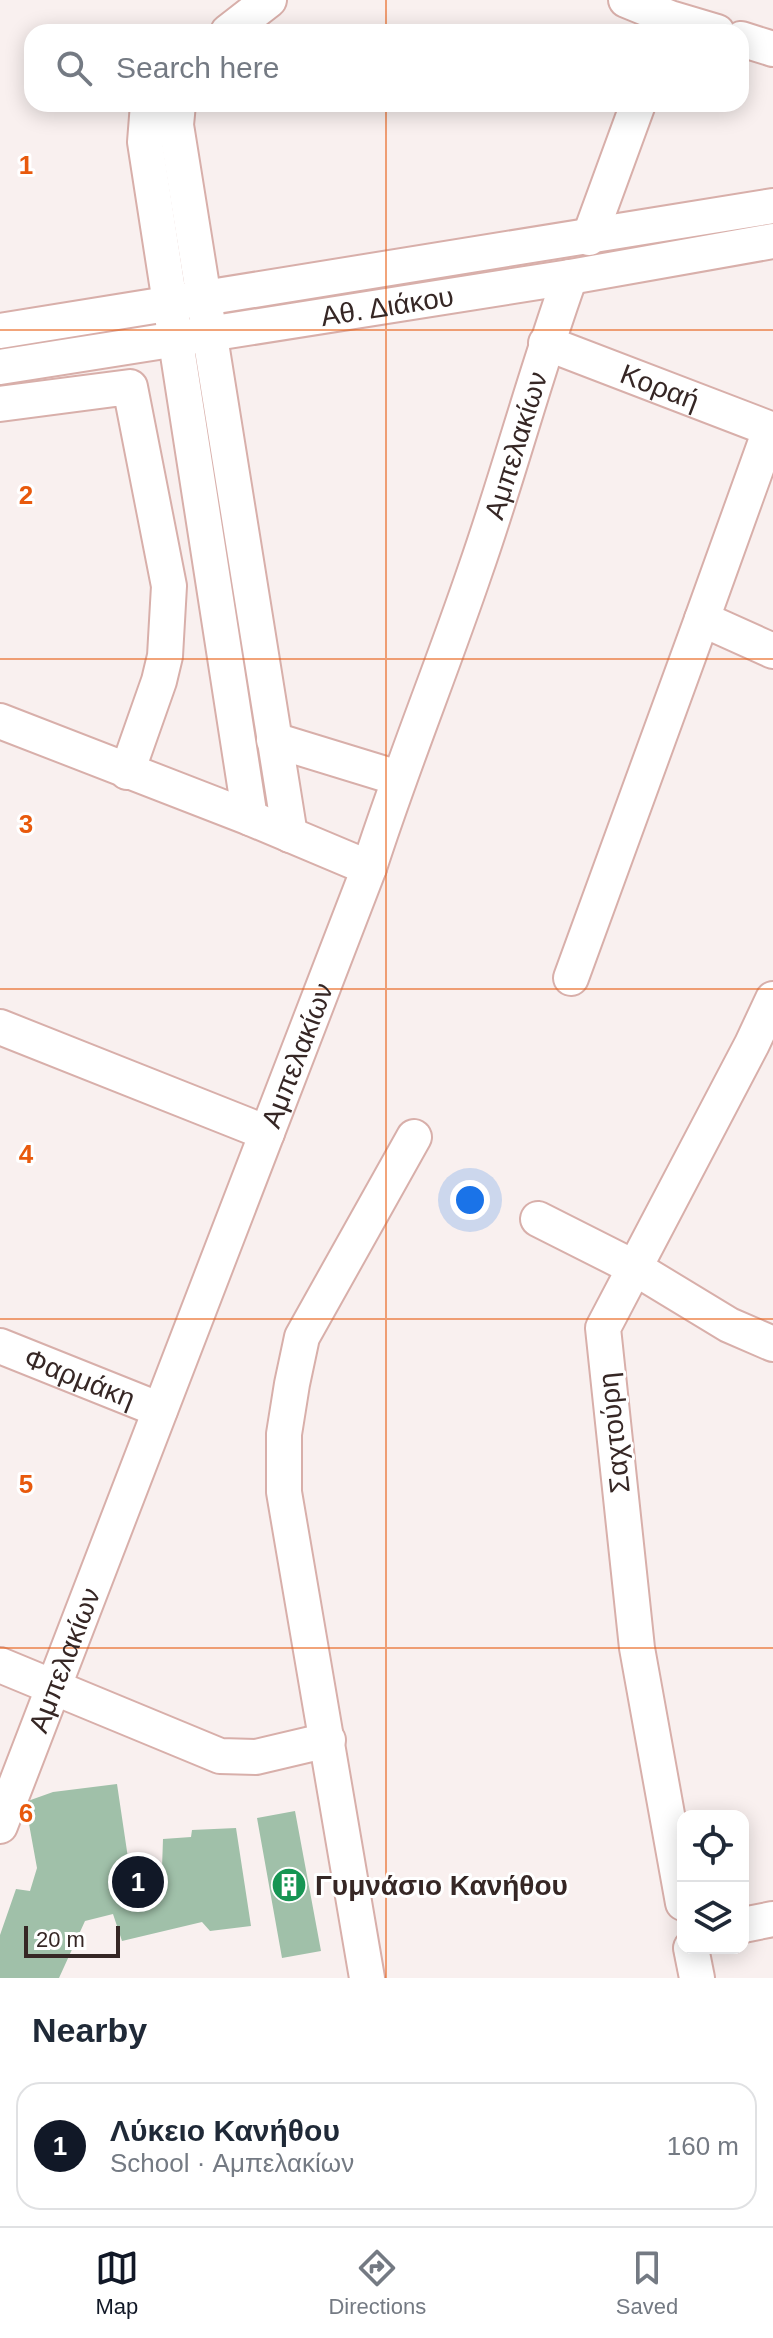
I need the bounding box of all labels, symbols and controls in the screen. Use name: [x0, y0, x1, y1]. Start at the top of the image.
search box: [24, 24, 749, 112]
icon: search: [52, 46, 96, 90]
text: Search here: [116, 51, 279, 84]
text: 1: [19, 150, 33, 180]
street label: Αθ. Διάκου: [319, 280, 456, 332]
street label: Κοραή: [616, 358, 704, 416]
street label: Αμπελακίων: [478, 368, 553, 523]
text: 2: [19, 480, 33, 510]
text: 3: [19, 809, 33, 839]
street label: Αμπελακίων: [255, 978, 339, 1132]
text: 4: [19, 1139, 34, 1169]
your location: [450, 1180, 490, 1220]
street label: Φαρμάκη: [20, 1342, 140, 1414]
street label: Σαχτούρη: [592, 1371, 636, 1495]
text: 5: [19, 1469, 33, 1499]
street label: Αμπελακίων: [22, 1583, 106, 1737]
text: 6: [19, 1798, 33, 1828]
map controls: [677, 1810, 749, 1954]
button: locate: [677, 1810, 749, 1882]
pin: 1: [112, 1852, 164, 1912]
building icon: Γυμνάσιο Κανήθου: [270, 1866, 308, 1904]
place label: Γυμνάσιο Κανήθου: [315, 1870, 568, 1901]
button: layers: [677, 1882, 749, 1954]
scale bar: [24, 1922, 120, 1958]
text: 20 m: [36, 1927, 85, 1952]
text: Nearby: [32, 2011, 147, 2049]
text: Λύκειο Κανήθου: [110, 2114, 340, 2147]
text: 1: [53, 2131, 67, 2161]
text: 160 m: [667, 2131, 739, 2161]
text: School · Αμπελακίων: [110, 2148, 354, 2178]
tab: Map: [95, 2246, 139, 2320]
tab: Directions: [328, 2246, 426, 2320]
tab: Saved: [616, 2246, 678, 2320]

